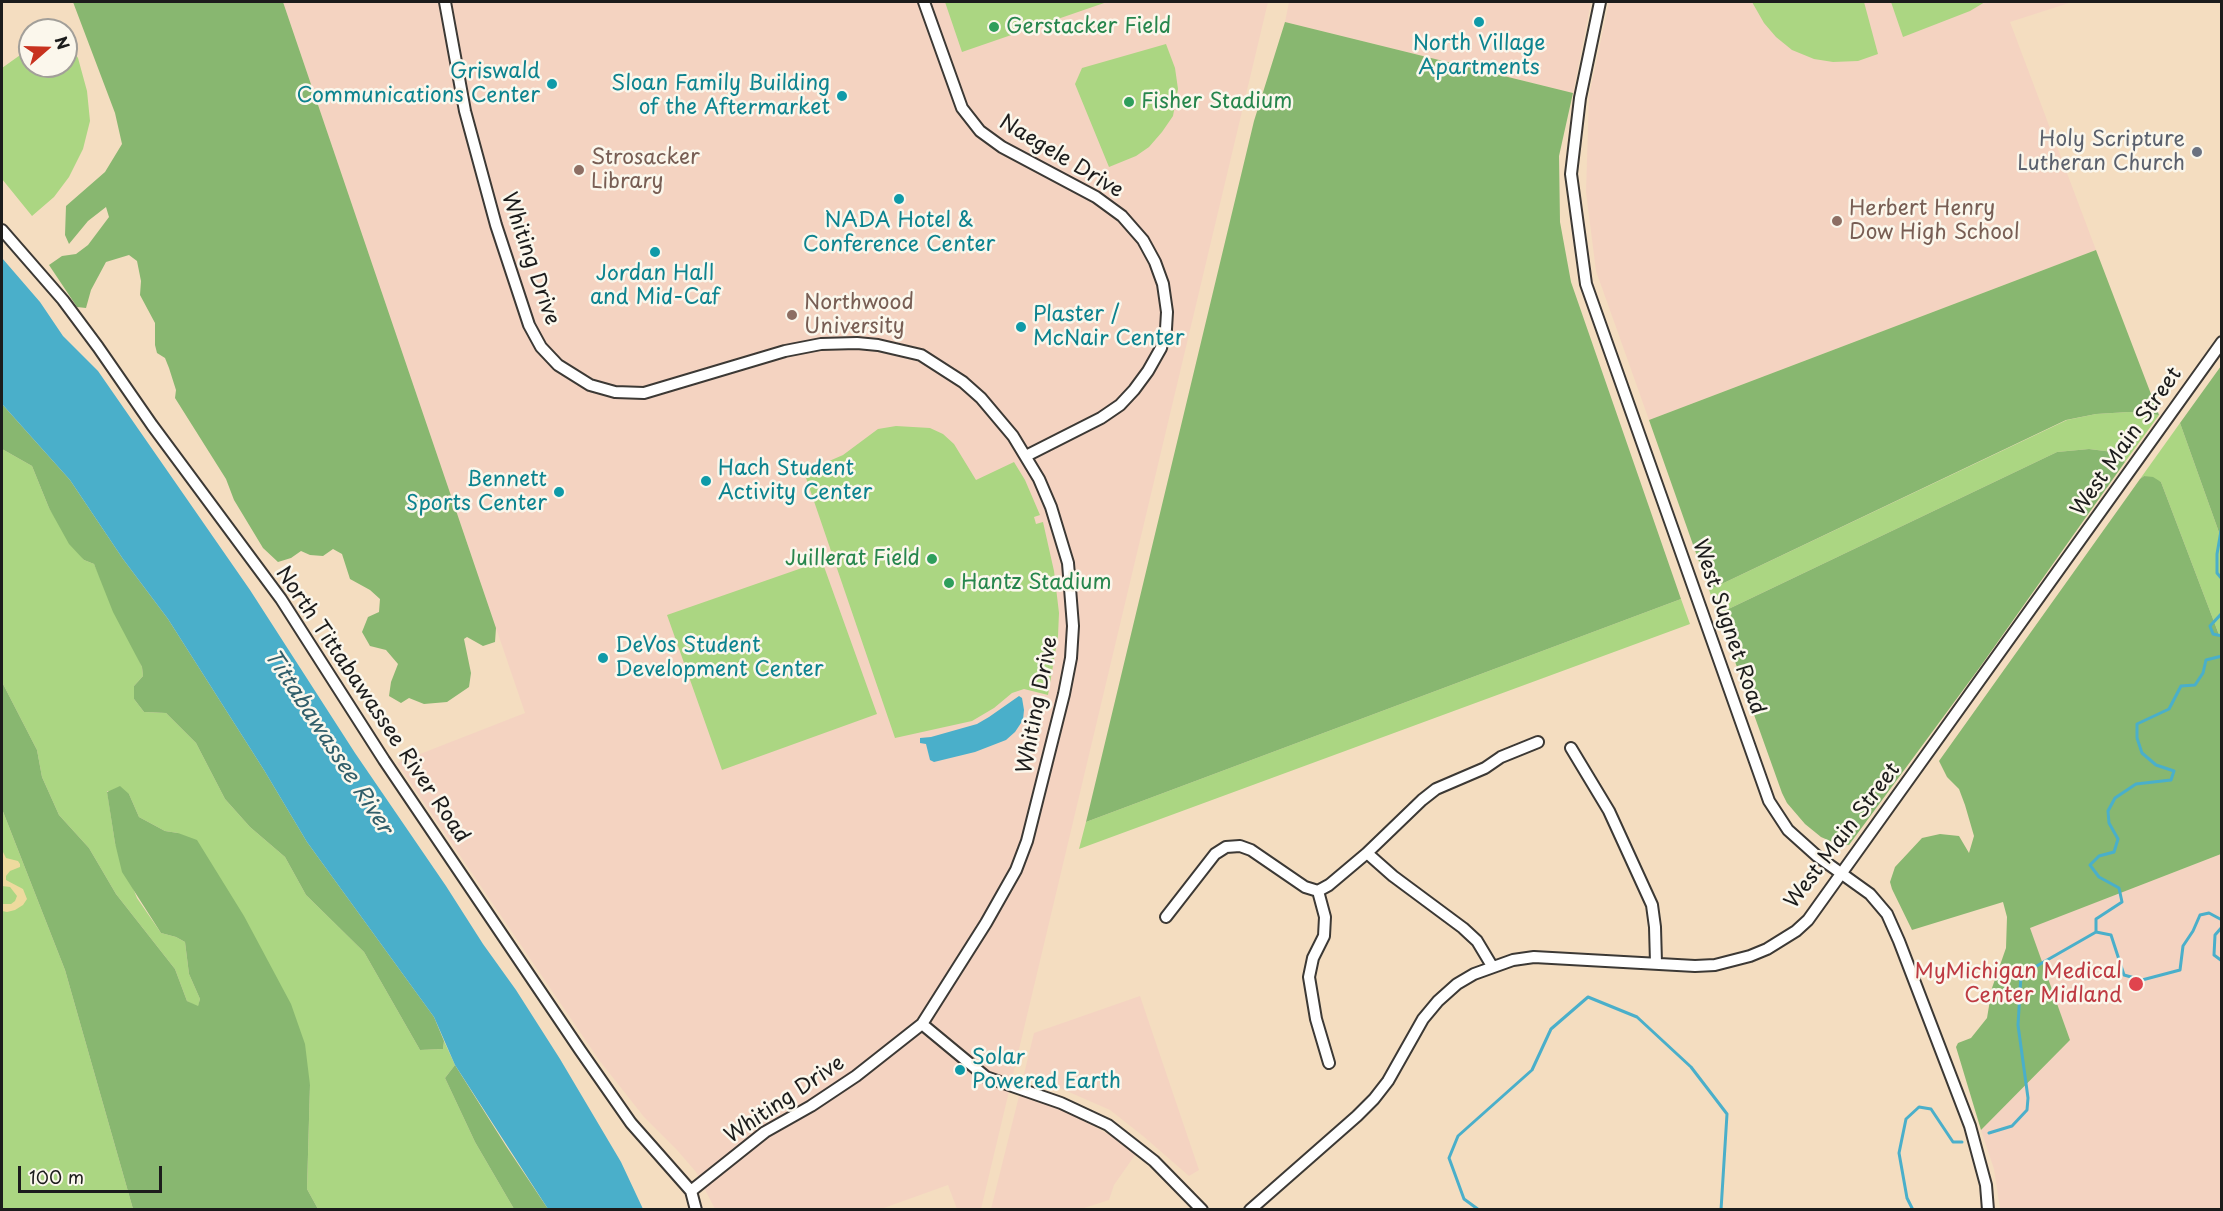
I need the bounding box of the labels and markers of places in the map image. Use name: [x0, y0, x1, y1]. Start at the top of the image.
place label: Gerstacker Field: [1006, 14, 1171, 40]
marker: North Village Apartments: [1472, 15, 1486, 29]
marker: Gerstacker Field: [987, 20, 1001, 34]
place label: North Village Apartments: [1413, 31, 1545, 81]
place label: Griswald Communications Center: [296, 59, 540, 109]
place label: Sloan Family Building of the Aftermarket: [611, 71, 830, 121]
marker: Griswald Communications Center: [545, 77, 559, 91]
marker: Sloan Family Building of the Aftermarket: [835, 89, 849, 103]
place label: Fisher Stadium: [1141, 89, 1292, 115]
marker: Fisher Stadium: [1122, 95, 1136, 109]
place label: Holy Scripture Lutheran Church: [2017, 127, 2185, 177]
place label: Strosacker Library: [591, 145, 700, 195]
marker: Holy Scripture Lutheran Church: [2190, 145, 2204, 159]
marker: Strosacker Library: [572, 163, 586, 177]
marker: NADA Hotel & Conference Center: [892, 192, 906, 206]
place label: Herbert Henry Dow High School: [1849, 196, 2020, 246]
place label: NADA Hotel & Conference Center: [803, 208, 995, 258]
marker: Herbert Henry Dow High School: [1830, 214, 1844, 228]
marker: Jordan Hall and Mid-Caf: [648, 245, 662, 259]
place label: Jordan Hall and Mid-Caf: [590, 261, 720, 311]
place label: Northwood University: [804, 290, 914, 340]
place label: Plaster / McNair Center: [1033, 302, 1185, 352]
marker: Northwood University: [785, 308, 799, 322]
marker: Plaster / McNair Center: [1014, 320, 1028, 334]
place label: Hach Student Activity Center: [718, 456, 872, 506]
place label: Bennett Sports Center: [406, 467, 547, 517]
marker: Hach Student Activity Center: [699, 474, 713, 488]
marker: Bennett Sports Center: [552, 485, 566, 499]
place label: Juillerat Field: [785, 546, 920, 572]
marker: Juillerat Field: [925, 552, 939, 566]
place label: Hantz Stadium: [961, 570, 1112, 596]
marker: Hantz Stadium: [942, 576, 956, 590]
place label: DeVos Student Development Center: [615, 633, 824, 683]
marker: DeVos Student Development Center: [596, 651, 610, 665]
place label: MyMichigan Medical Center Midland: [1914, 959, 2122, 1009]
marker: MyMichigan Medical Center Midland: [2127, 975, 2145, 993]
place label: Solar Powered Earth: [972, 1045, 1121, 1095]
marker: Solar Powered Earth: [953, 1063, 967, 1077]

